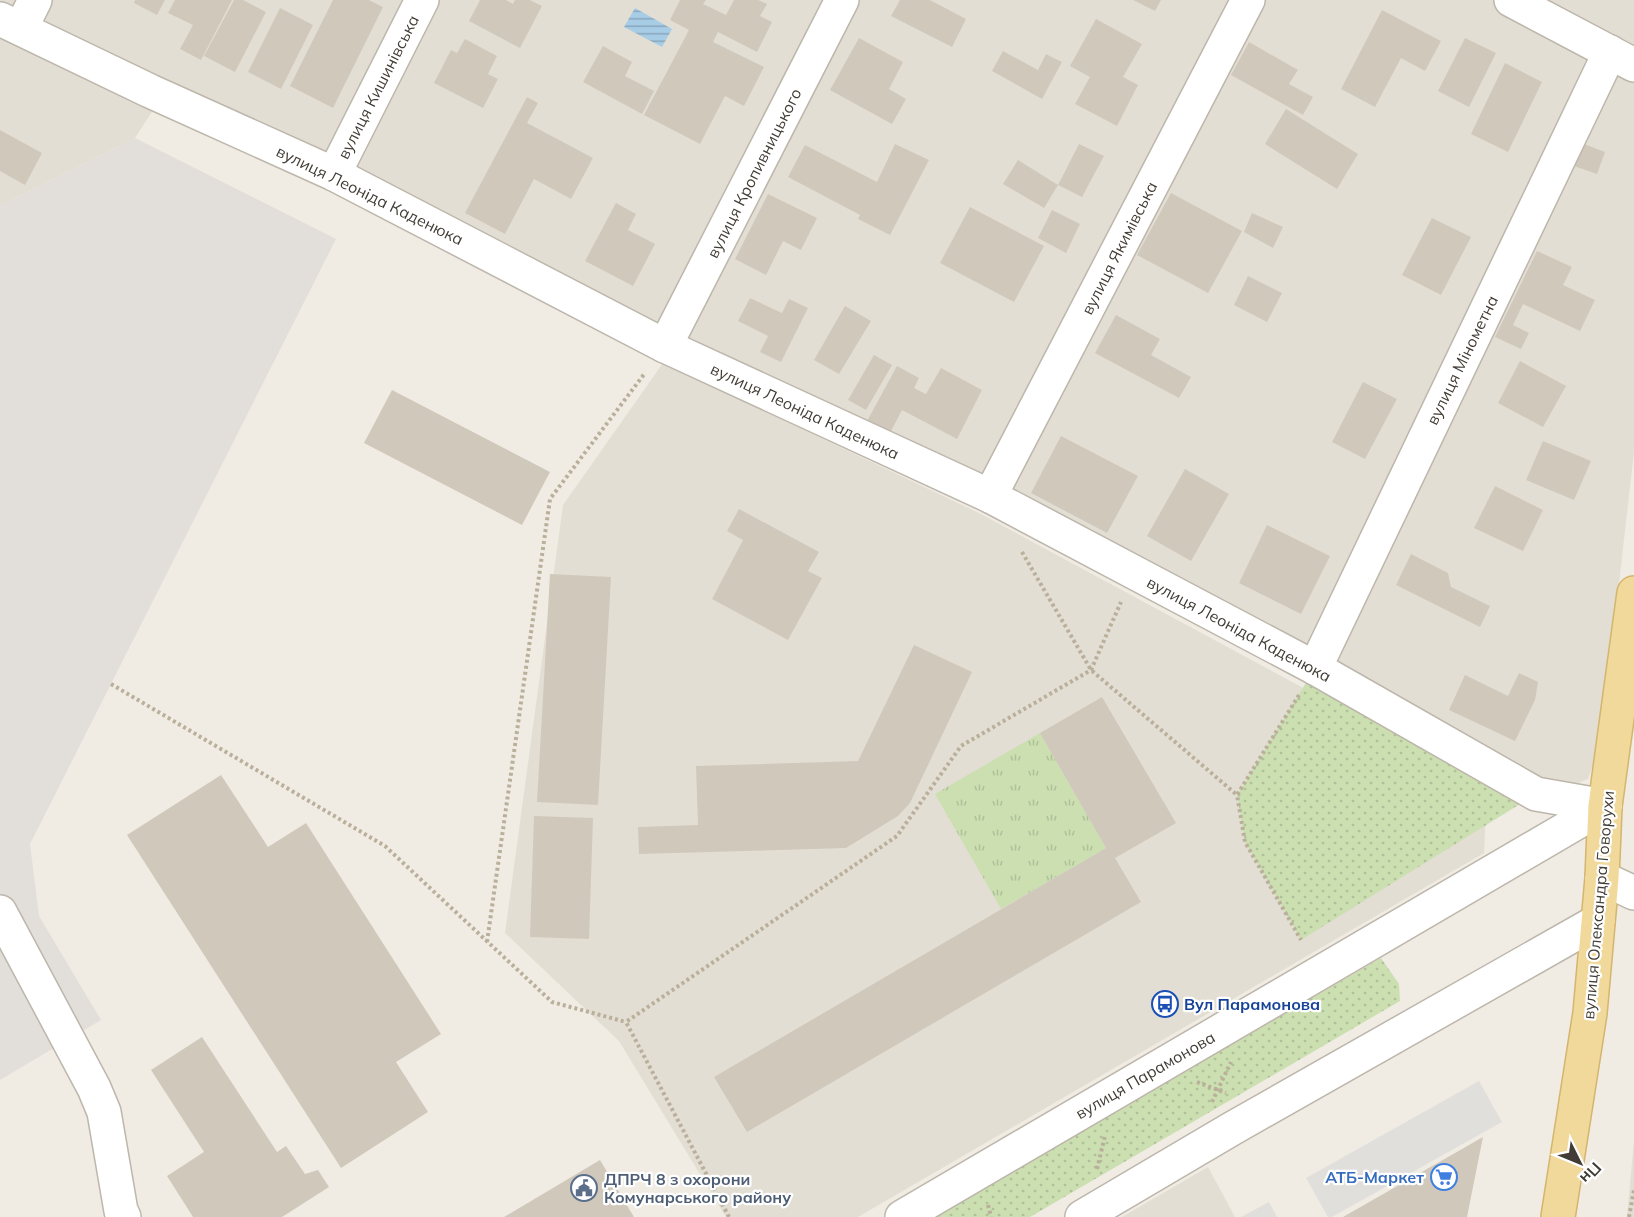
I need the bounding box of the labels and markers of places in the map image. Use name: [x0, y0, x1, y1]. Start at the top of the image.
bus stop icon: Вул Парамонова: [1150, 989, 1180, 1019]
place label: Вул Парамонова: [1184, 994, 1320, 1014]
supermarket icon: АТБ-Маркет: [1429, 1162, 1459, 1192]
place label: АТБ-Маркет: [1325, 1167, 1424, 1187]
place label: ДПРЧ 8 з охорони Комунарського району: [604, 1169, 791, 1207]
public building icon: ДПРЧ 8 з охорони Комунарського району: [569, 1173, 599, 1203]

